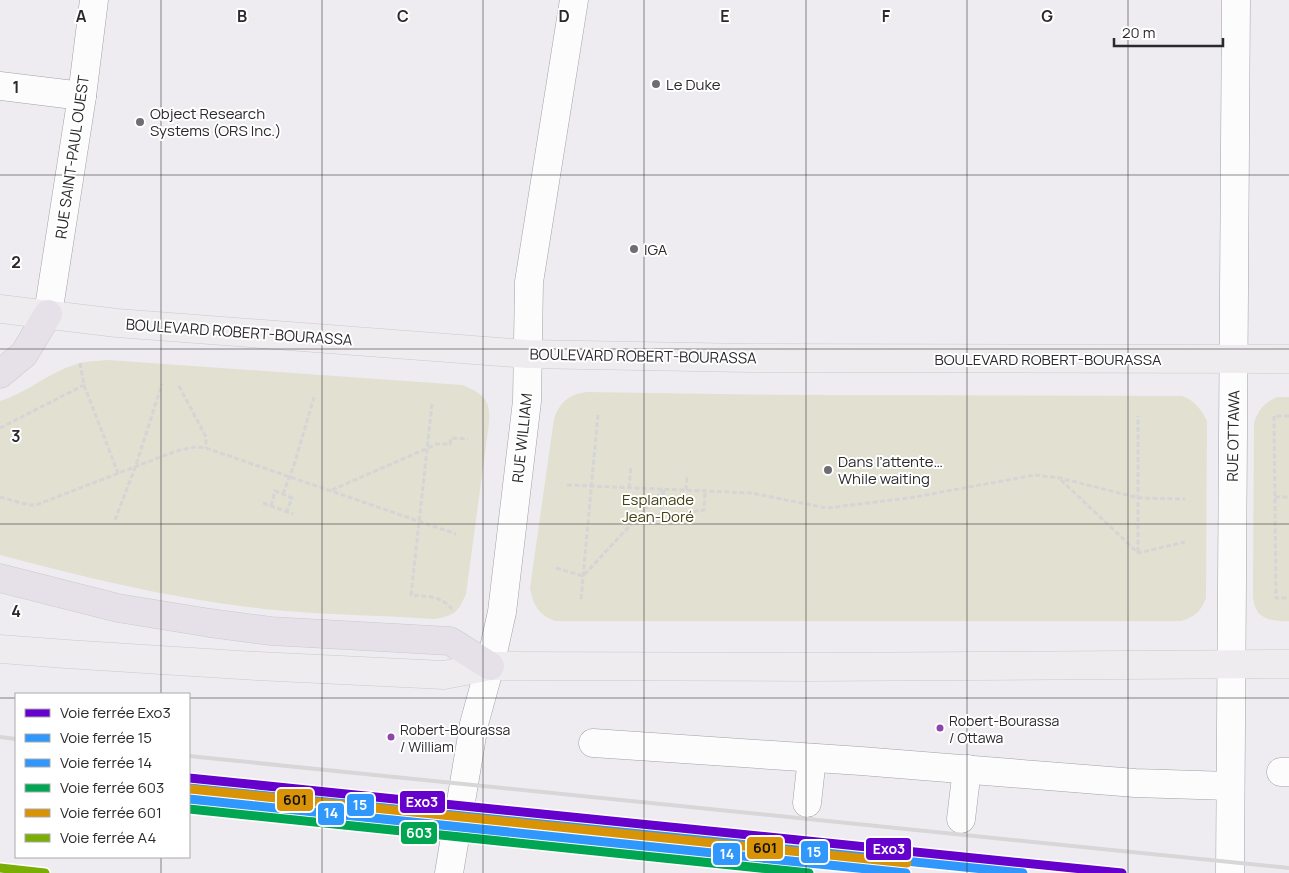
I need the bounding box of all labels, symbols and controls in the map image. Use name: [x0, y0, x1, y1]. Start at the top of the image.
text: A: [76, 5, 87, 27]
text: B: [237, 5, 247, 27]
text: C: [397, 5, 409, 27]
text: D: [558, 5, 570, 27]
text: E: [720, 5, 730, 27]
text: F: [882, 5, 891, 27]
text: G: [1041, 5, 1053, 27]
scale bar: [1114, 15, 1223, 47]
text: 20 m: [1122, 22, 1155, 43]
street label: RUE SAINT-PAUL OUEST: [50, 74, 94, 240]
place label: Le Duke: [666, 74, 721, 95]
text: 1: [12, 76, 20, 98]
marker: Le Duke: [650, 78, 662, 90]
place label: Object Research Systems (ORS Inc.): [150, 103, 281, 141]
marker: Object Research Systems (ORS Inc.): [134, 116, 146, 128]
place label: IGA: [644, 239, 668, 260]
marker: IGA: [628, 243, 640, 255]
text: 2: [11, 251, 21, 273]
street label: BOULEVARD ROBERT-BOURASSA: [125, 314, 353, 350]
street label: BOULEVARD ROBERT-BOURASSA: [529, 344, 757, 368]
street label: BOULEVARD ROBERT-BOURASSA: [934, 349, 1162, 370]
street label: RUE OTTAWA: [1222, 390, 1244, 482]
street label: RUE WILLIAM: [507, 392, 537, 484]
text: 3: [11, 425, 21, 447]
place label: Dans l’attente… While waiting: [838, 451, 943, 489]
marker: Dans l’attente… While waiting: [822, 464, 834, 476]
park label: Esplanade Jean-Doré: [622, 489, 694, 527]
text: 4: [11, 600, 21, 622]
legend: [15, 693, 190, 858]
text: Voie ferrée Exo3: [60, 702, 171, 723]
place label: Robert-Bourassa / Ottawa: [949, 711, 1059, 747]
place label: Robert-Bourassa / William: [400, 720, 510, 756]
marker: Robert-Bourassa / Ottawa: [935, 723, 945, 733]
text: Voie ferrée 15: [60, 727, 152, 748]
marker: Robert-Bourassa / William: [386, 732, 396, 742]
text: Voie ferrée 14: [60, 752, 152, 773]
text: Voie ferrée 603: [60, 777, 164, 798]
line badge: 601: [276, 788, 314, 812]
text: 601: [283, 790, 307, 809]
line badge: Exo3: [399, 790, 446, 814]
text: Exo3: [406, 792, 438, 811]
line badge: 15: [346, 793, 375, 817]
text: 15: [353, 795, 367, 814]
text: Voie ferrée 601: [60, 802, 162, 823]
line badge: 14: [317, 802, 345, 826]
text: 14: [324, 803, 338, 822]
line badge: 603: [400, 821, 438, 845]
text: 603: [406, 823, 432, 842]
text: Voie ferrée A4: [60, 827, 156, 848]
line badge: 601: [746, 836, 784, 860]
line badge: Exo3: [865, 837, 912, 861]
text: 601: [753, 838, 777, 857]
text: Exo3: [873, 839, 905, 858]
line badge: 15: [800, 840, 829, 864]
line badge: 14: [712, 842, 741, 866]
text: 15: [807, 842, 821, 861]
text: 14: [720, 844, 734, 863]

